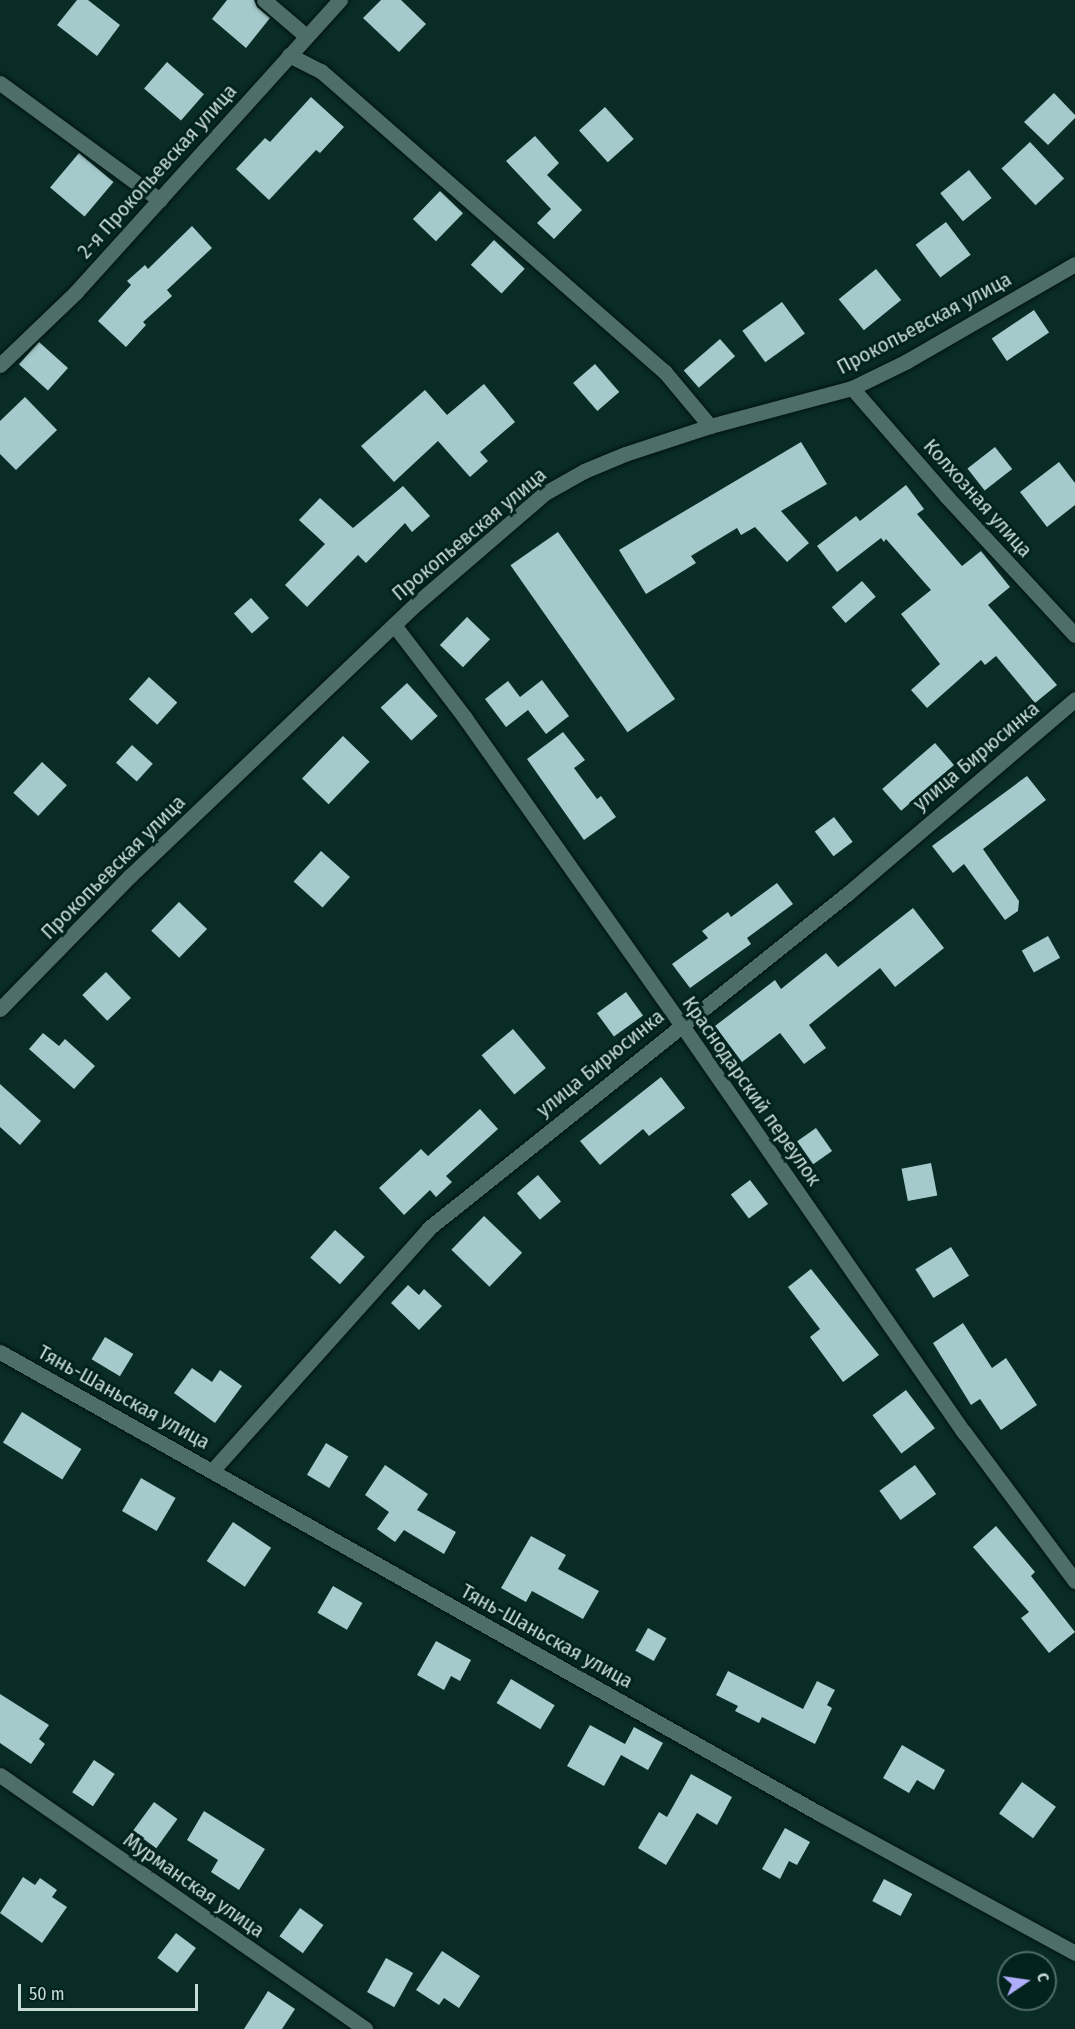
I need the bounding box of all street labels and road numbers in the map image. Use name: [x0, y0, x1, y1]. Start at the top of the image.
street label: 2-я Прокопьевская улица: [72, 79, 242, 263]
street label: Прокопьевская улица: [832, 266, 1016, 380]
street label: Колхозная улица: [918, 434, 1038, 562]
street label: Прокопьевская улица: [387, 462, 551, 606]
street label: улица Бирюсинка: [908, 696, 1044, 816]
street label: Прокопьевская улица: [35, 789, 191, 945]
street label: Краснодарский переулок: [677, 991, 827, 1191]
street label: улица Бирюсинка: [531, 1004, 669, 1122]
street label: Тянь-Шаньская улица: [34, 1339, 214, 1455]
street label: Тянь-Шаньская улица: [457, 1578, 637, 1694]
street label: Мурманская улица: [119, 1827, 269, 1943]

